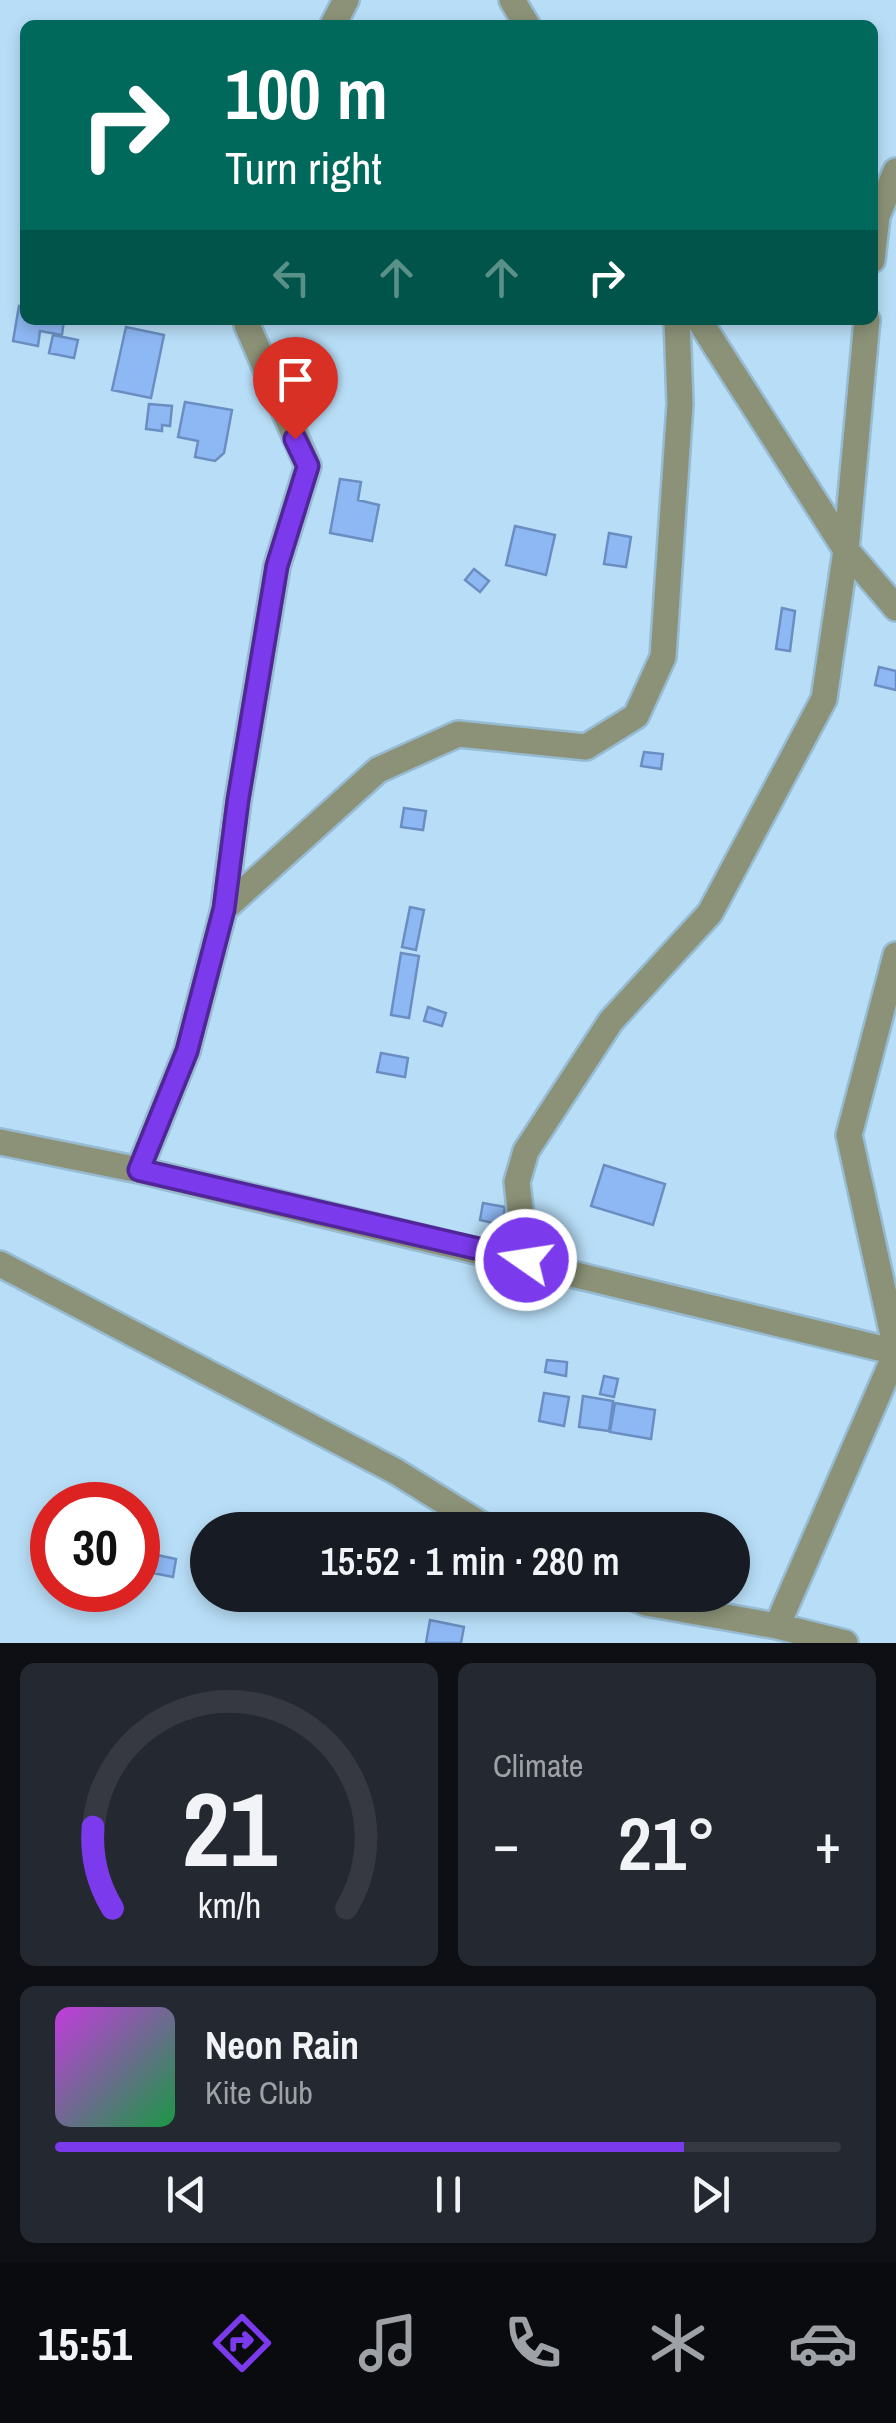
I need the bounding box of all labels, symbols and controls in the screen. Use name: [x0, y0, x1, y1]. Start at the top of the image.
text: 100 m: [225, 47, 388, 141]
icon: right: [60, 60, 190, 190]
text: Turn right: [225, 137, 382, 198]
icon: left: [264, 250, 319, 305]
icon: ahead: [369, 250, 424, 305]
icon: ahead: [474, 250, 529, 305]
icon: right: [579, 250, 634, 305]
pin: [253, 337, 338, 440]
icon: arrive: [268, 352, 323, 407]
position arrow: [474, 1208, 578, 1312]
speed limit sign: 30: [30, 1482, 160, 1612]
text: 15:52 · 1 min · 280 m: [320, 1536, 620, 1587]
text: Climate: [493, 1744, 583, 1787]
text: 21: [182, 1758, 277, 1898]
text: 21°: [618, 1792, 716, 1893]
text: −: [493, 1806, 519, 1880]
text: +: [815, 1806, 841, 1880]
text: km/h: [197, 1881, 261, 1929]
text: Neon Rain: [205, 2020, 359, 2071]
text: Kite Club: [205, 2071, 313, 2114]
icon: previous: [159, 2167, 214, 2222]
icon: pause: [421, 2167, 476, 2222]
icon: next: [683, 2167, 738, 2222]
icon: directions: [207, 2308, 277, 2378]
icon: music: [353, 2308, 423, 2378]
icon: phone: [498, 2308, 568, 2378]
icon: climate: [643, 2308, 713, 2378]
icon: car: [788, 2308, 858, 2378]
text: 15:51: [38, 2313, 132, 2374]

